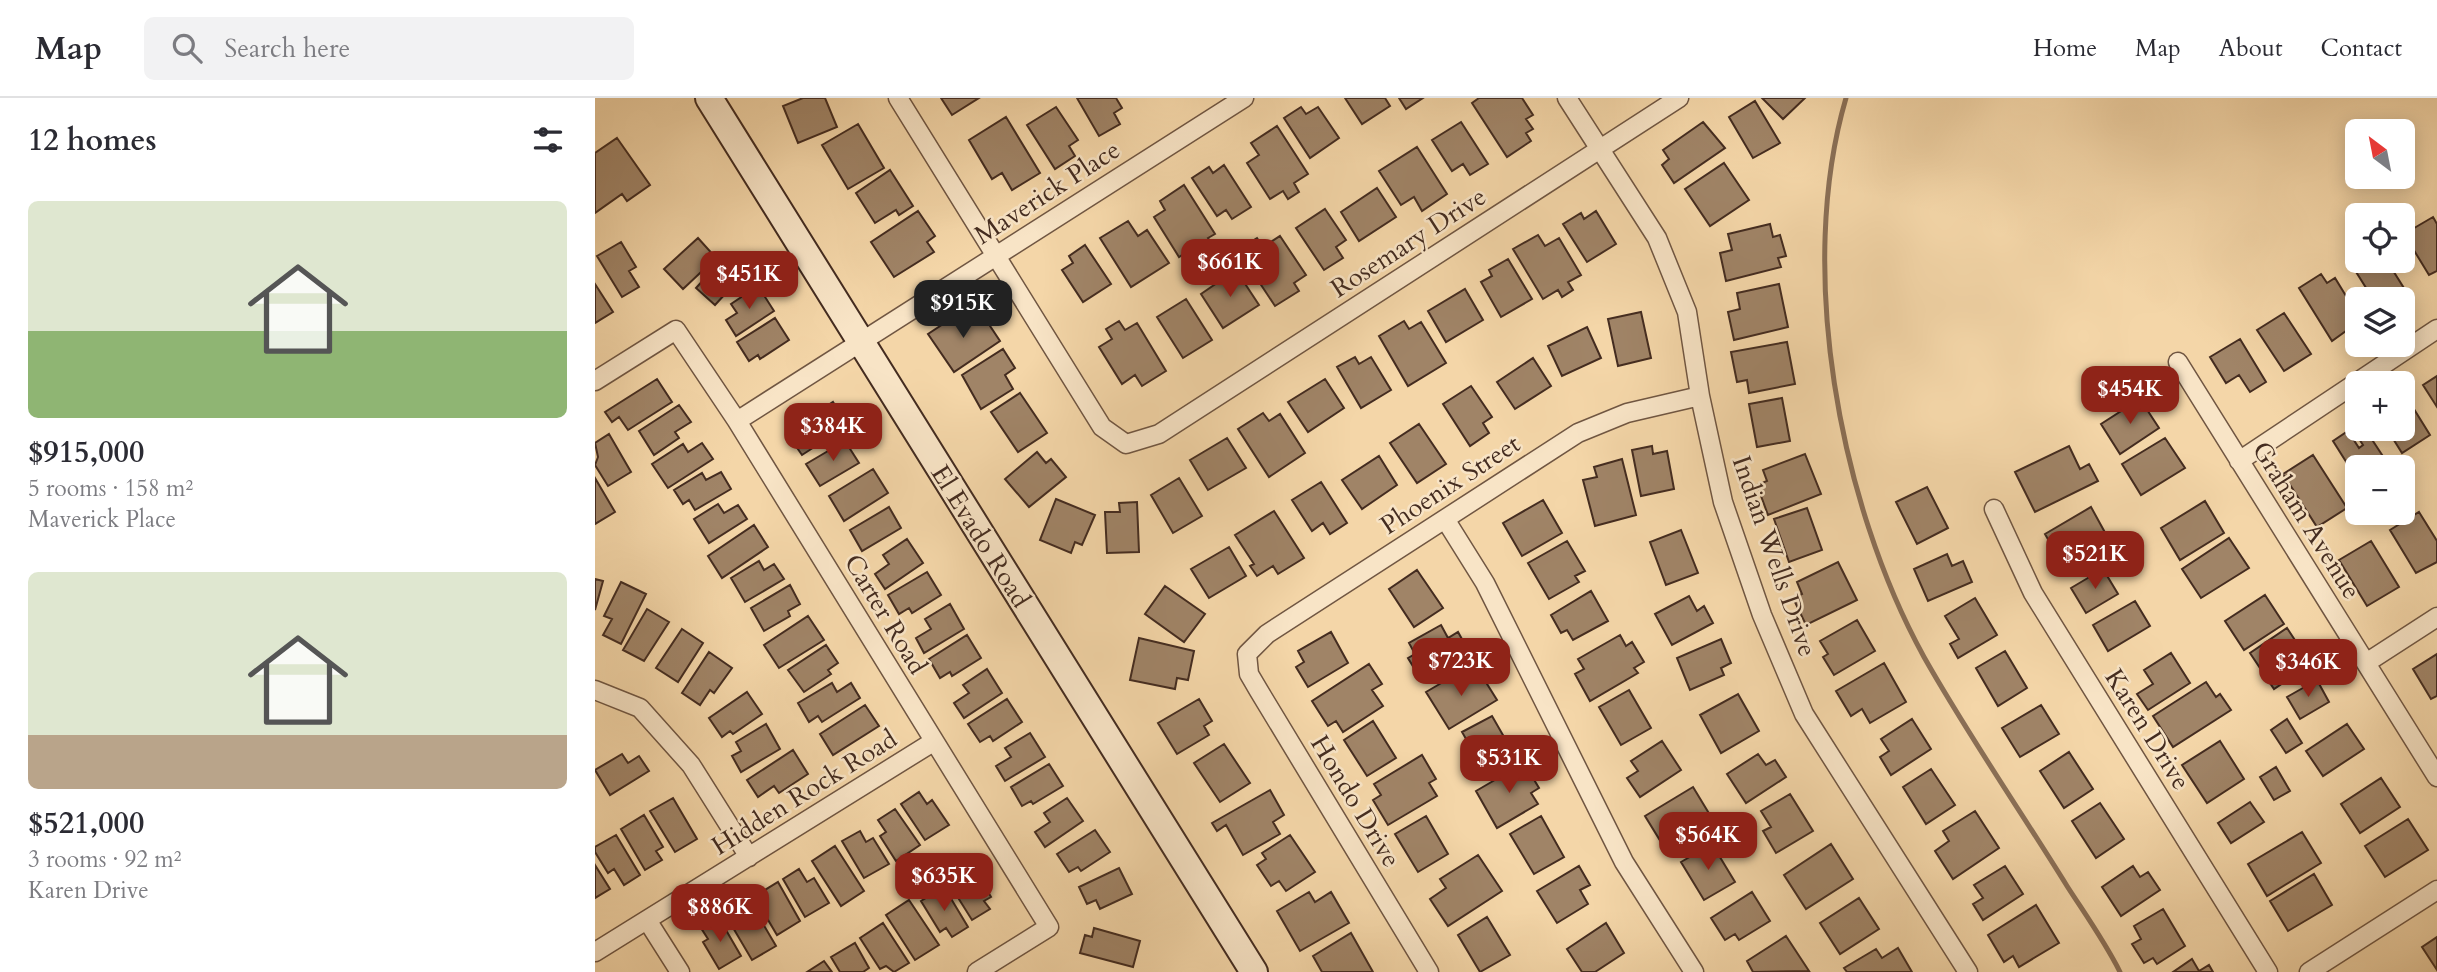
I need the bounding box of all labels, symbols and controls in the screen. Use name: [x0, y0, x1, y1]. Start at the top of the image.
search box: [144, 17, 634, 80]
text: Map: [35, 26, 102, 71]
icon: search: [168, 29, 206, 67]
text: Search here: [224, 31, 350, 66]
text: Home: [2033, 32, 2097, 65]
text: Map: [2135, 32, 2181, 65]
text: About: [2219, 32, 2283, 65]
text: Contact: [2321, 32, 2402, 65]
north arrow: [2345, 119, 2415, 189]
map controls: [2345, 119, 2415, 525]
text: 12 homes: [28, 120, 157, 161]
icon: filters: [529, 121, 567, 159]
street label: Maverick Place: [968, 132, 1127, 253]
street label: Rosemary Drive: [1324, 179, 1493, 306]
button: locate: [2345, 203, 2415, 273]
pin: $661K: [1181, 240, 1279, 299]
icon: home: [235, 246, 361, 372]
text: $661K: [1197, 246, 1263, 277]
pin: $451K: [700, 252, 798, 311]
text: $451K: [716, 258, 782, 289]
pin: $915K: [914, 280, 1012, 340]
text: $915K: [930, 287, 996, 318]
button: layers: [2345, 287, 2415, 357]
pin: $454K: [2081, 366, 2179, 426]
button: +: [2345, 371, 2415, 441]
text: $454K: [2097, 373, 2163, 404]
pin: $384K: [784, 404, 882, 463]
text: $384K: [800, 410, 866, 441]
street label: Phoenix Street: [1374, 426, 1527, 543]
text: $915,000: [28, 432, 144, 473]
street label: Graham Avenue: [2244, 435, 2369, 606]
street label: Indian Wells Drive: [1724, 451, 1825, 661]
button: −: [2345, 455, 2415, 525]
street label: El Evado Road: [923, 458, 1038, 614]
text: 5 rooms · 158 m²: [28, 473, 193, 504]
text: Maverick Place: [28, 504, 176, 535]
pin: $521K: [2046, 532, 2144, 591]
text: $521K: [2062, 538, 2128, 569]
street label: Carter Road: [836, 548, 935, 681]
icon: home: [235, 617, 361, 743]
pin: $723K: [1412, 638, 1510, 698]
pin: $346K: [2259, 640, 2357, 699]
text: $723K: [1428, 645, 1494, 676]
text: $346K: [2275, 646, 2341, 677]
street label: Karen Drive: [2097, 662, 2199, 796]
street label: Hidden Rock Road: [705, 721, 904, 864]
street label: Hondo Drive: [1302, 729, 1409, 874]
pin: $531K: [1460, 736, 1558, 795]
text: $531K: [1476, 742, 1542, 773]
text: $521,000: [28, 803, 144, 844]
pin: $564K: [1659, 812, 1757, 872]
text: $564K: [1675, 819, 1741, 850]
text: 3 rooms · 92 m²: [28, 844, 181, 875]
pin: $635K: [895, 854, 993, 913]
text: $635K: [911, 860, 977, 891]
text: Karen Drive: [28, 875, 149, 906]
pin: $886K: [671, 884, 769, 944]
text: $886K: [687, 891, 753, 922]

